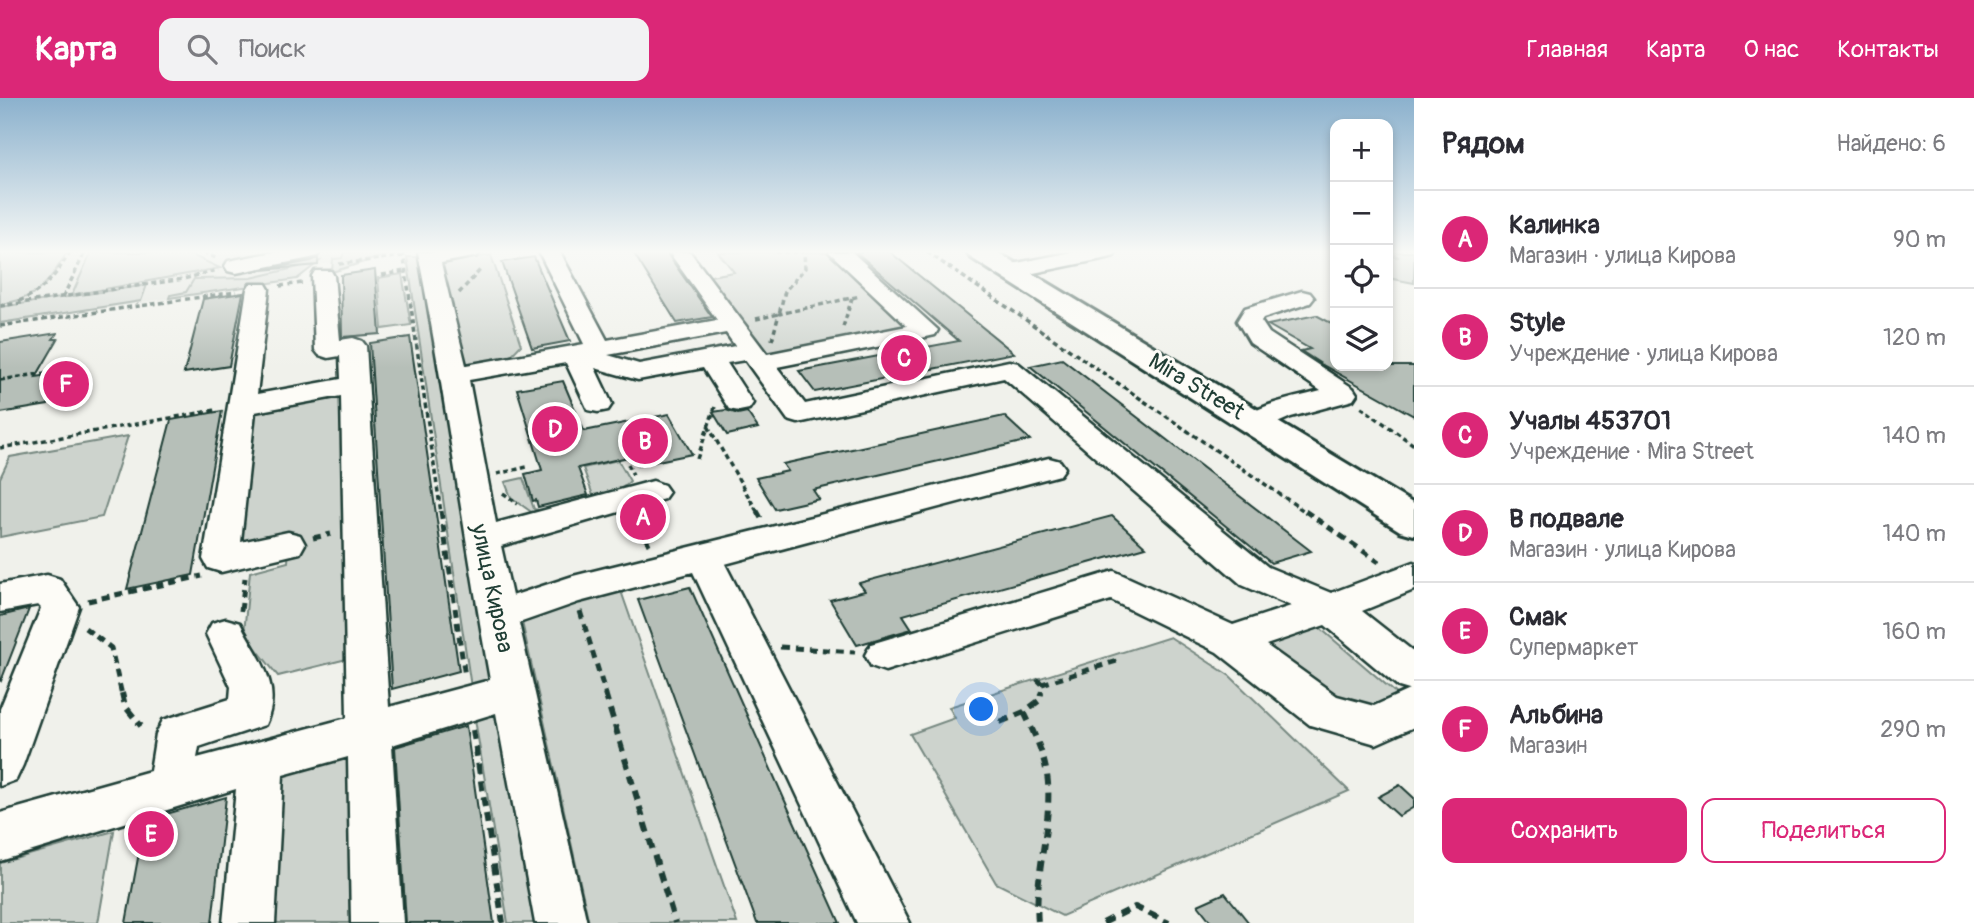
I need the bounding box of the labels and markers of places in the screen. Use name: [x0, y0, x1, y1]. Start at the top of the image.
pin: C: [881, 332, 927, 384]
pin: F: [43, 358, 89, 410]
pin: D: [532, 403, 578, 455]
pin: B: [622, 415, 668, 467]
pin: A: [620, 491, 666, 543]
pin: E: [128, 808, 174, 860]

